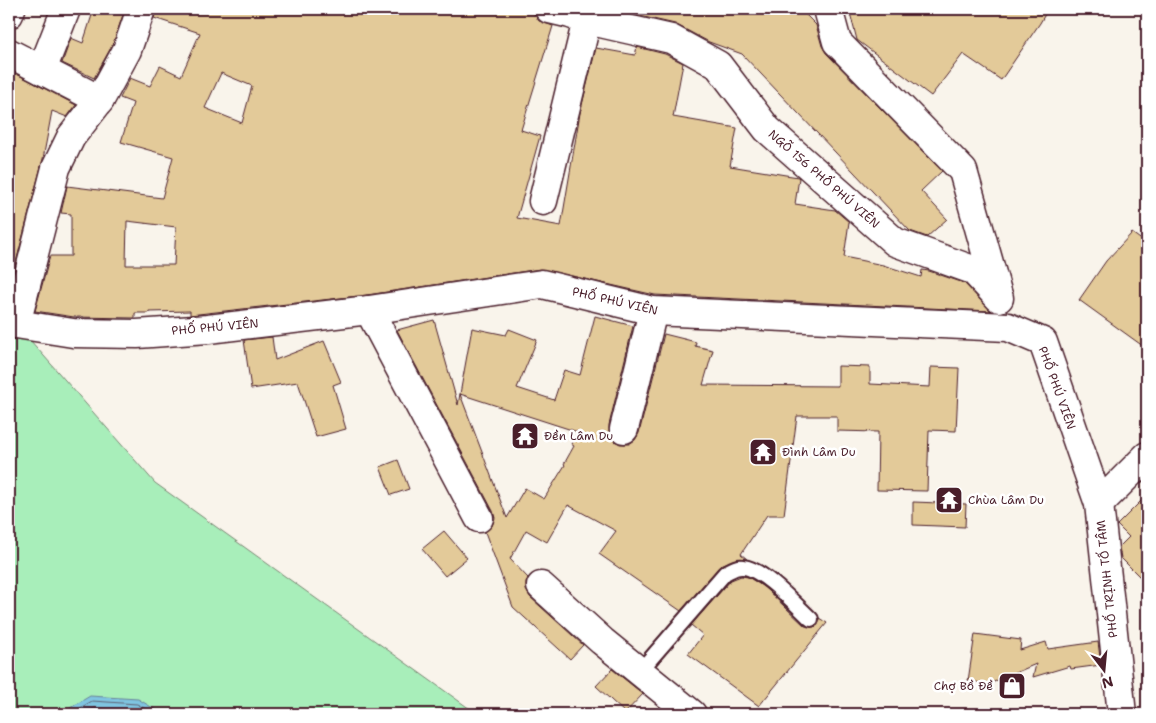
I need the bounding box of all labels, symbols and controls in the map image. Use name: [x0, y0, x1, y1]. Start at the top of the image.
street label: NGÕ 156 PHỐ PHÚ VIÊN: [765, 125, 884, 232]
street label: PHỐ PHÚ VIÊN: [571, 282, 660, 319]
street label: PHỐ PHÚ VIÊN: [171, 314, 259, 339]
street label: PHỐ PHÚ VIÊN: [1035, 344, 1080, 432]
temple icon: Đền Lâm Du: [510, 421, 540, 451]
place label: Đền Lâm Du: [544, 428, 613, 444]
temple icon: Đình Lâm Du: [748, 437, 778, 467]
place label: Đình Lâm Du: [782, 444, 856, 460]
temple icon: Chùa Lâm Du: [934, 485, 964, 515]
place label: Chùa Lâm Du: [968, 492, 1044, 508]
street label: PHỐ TRỊNH TỐ TÂM: [1092, 519, 1121, 639]
north arrow: [1078, 646, 1128, 696]
shop icon: Chợ Bồ Đề: [997, 671, 1027, 701]
text: N: [1100, 672, 1115, 693]
place label: Chợ Bồ Đề: [934, 678, 993, 694]

